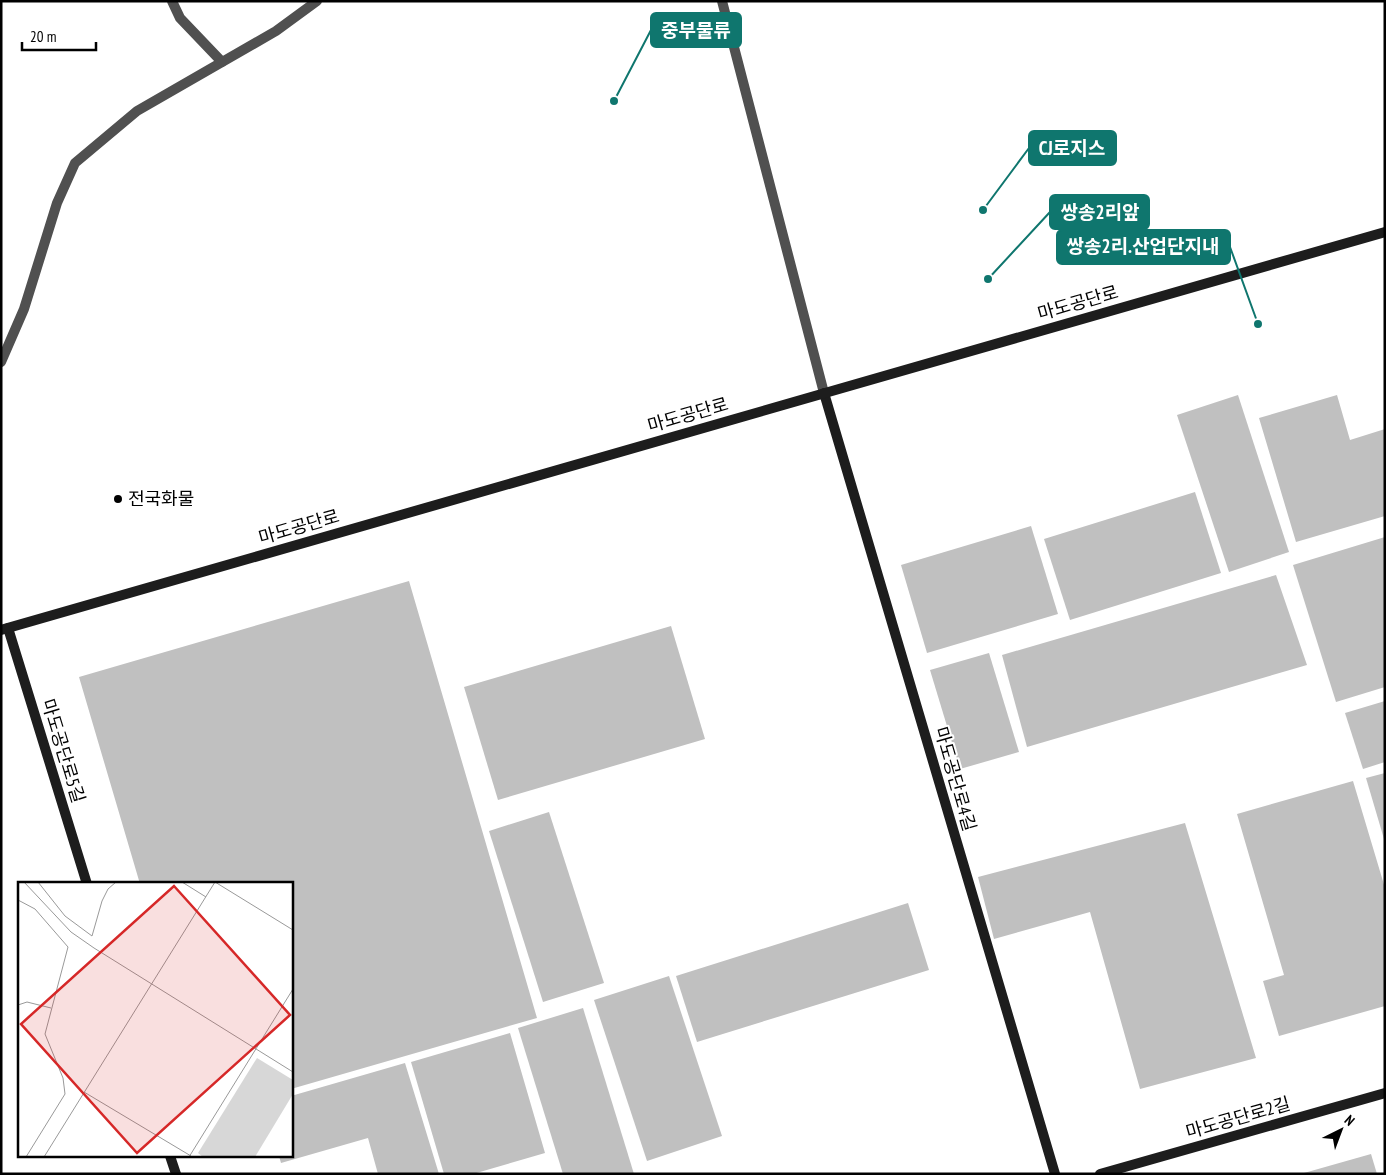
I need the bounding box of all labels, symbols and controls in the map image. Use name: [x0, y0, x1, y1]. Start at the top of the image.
callout: 중부물류: [651, 13, 741, 47]
text: 중부물류: [661, 18, 731, 42]
scale bar: [22, 20, 96, 52]
text: 20 m: [30, 27, 56, 46]
callout: CJ로지스: [1029, 131, 1116, 165]
text: CJ로지스: [1039, 136, 1105, 160]
callout: 쌍송2리앞: [1050, 195, 1149, 229]
text: 쌍송2리앞: [1060, 200, 1140, 224]
callout: 쌍송2리.산업단지내: [1057, 230, 1230, 264]
text: 쌍송2리.산업단지내: [1067, 234, 1219, 258]
street label: 마도공단로: [1035, 280, 1121, 325]
street label: 마도공단로: [645, 392, 731, 437]
place label: 전국화물: [128, 487, 194, 510]
marker: 전국화물: [112, 493, 124, 505]
street label: 마도공단로: [256, 504, 342, 549]
street label: 마도공단로5길: [37, 696, 90, 806]
street label: 마도공단로4길: [930, 724, 981, 834]
inset map: [18, 882, 292, 1158]
street label: 마도공단로2길: [1183, 1092, 1293, 1143]
north arrow: [1316, 1105, 1366, 1155]
text: N: [1341, 1111, 1359, 1130]

